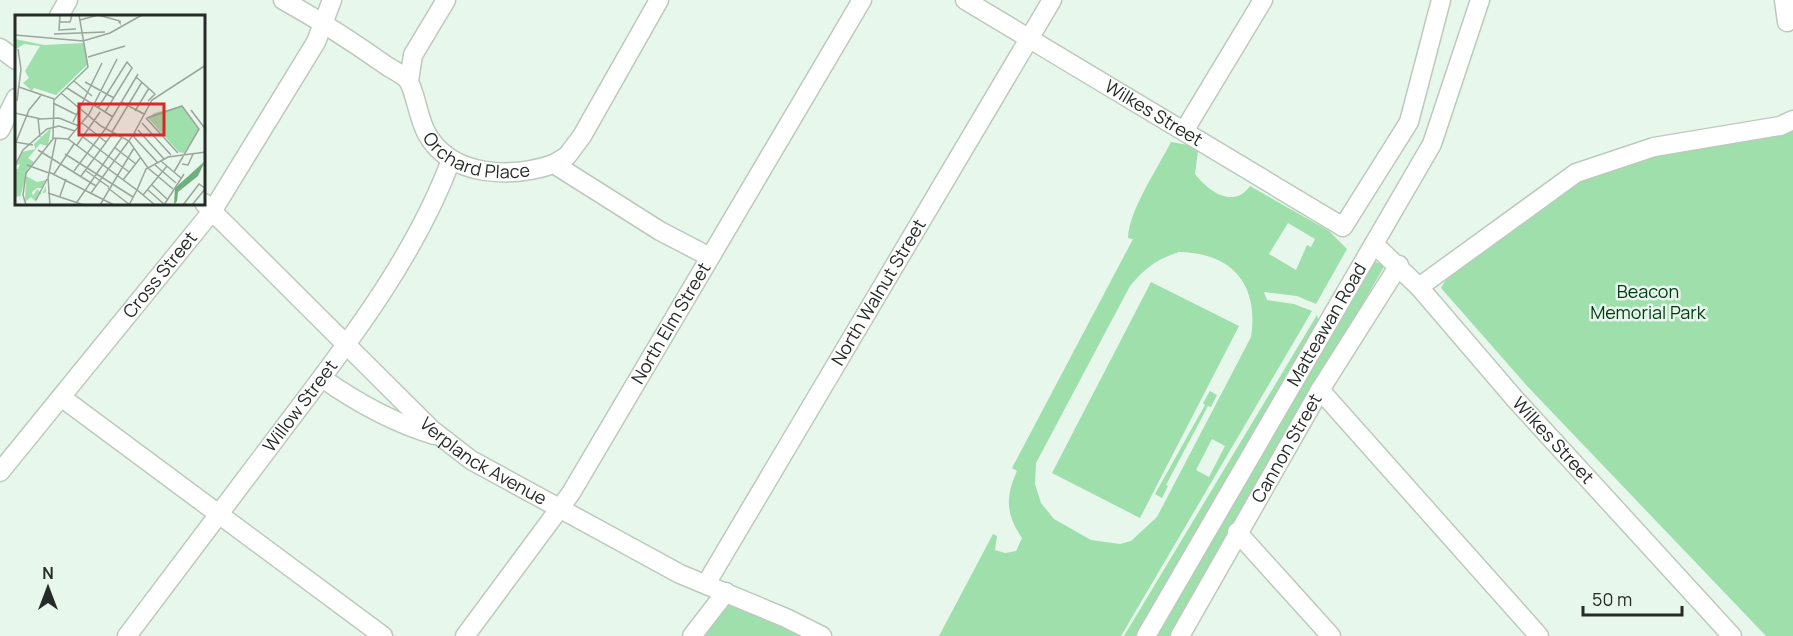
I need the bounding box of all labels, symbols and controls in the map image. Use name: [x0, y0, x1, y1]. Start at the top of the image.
inset map: [15, 15, 206, 206]
street label: Wilkes Street: [1101, 74, 1208, 151]
street label: Orchard Place: [418, 127, 531, 183]
street label: North Walnut Street: [825, 214, 931, 370]
street label: Cross Street: [117, 226, 202, 323]
street label: North Elm Street: [625, 258, 716, 388]
street label: Matteawan Road: [1281, 258, 1371, 390]
park label: Beacon Memorial Park: [1590, 279, 1707, 324]
street label: Willow Street: [257, 354, 342, 456]
street label: Cannon Street: [1245, 389, 1327, 507]
street label: Wilkes Street: [1508, 391, 1600, 489]
street label: Verplanck Avenue: [415, 412, 551, 510]
north arrow: [18, 558, 78, 618]
text: N: [42, 562, 54, 584]
scale bar: [1583, 579, 1682, 617]
text: 50 m: [1592, 587, 1632, 611]

